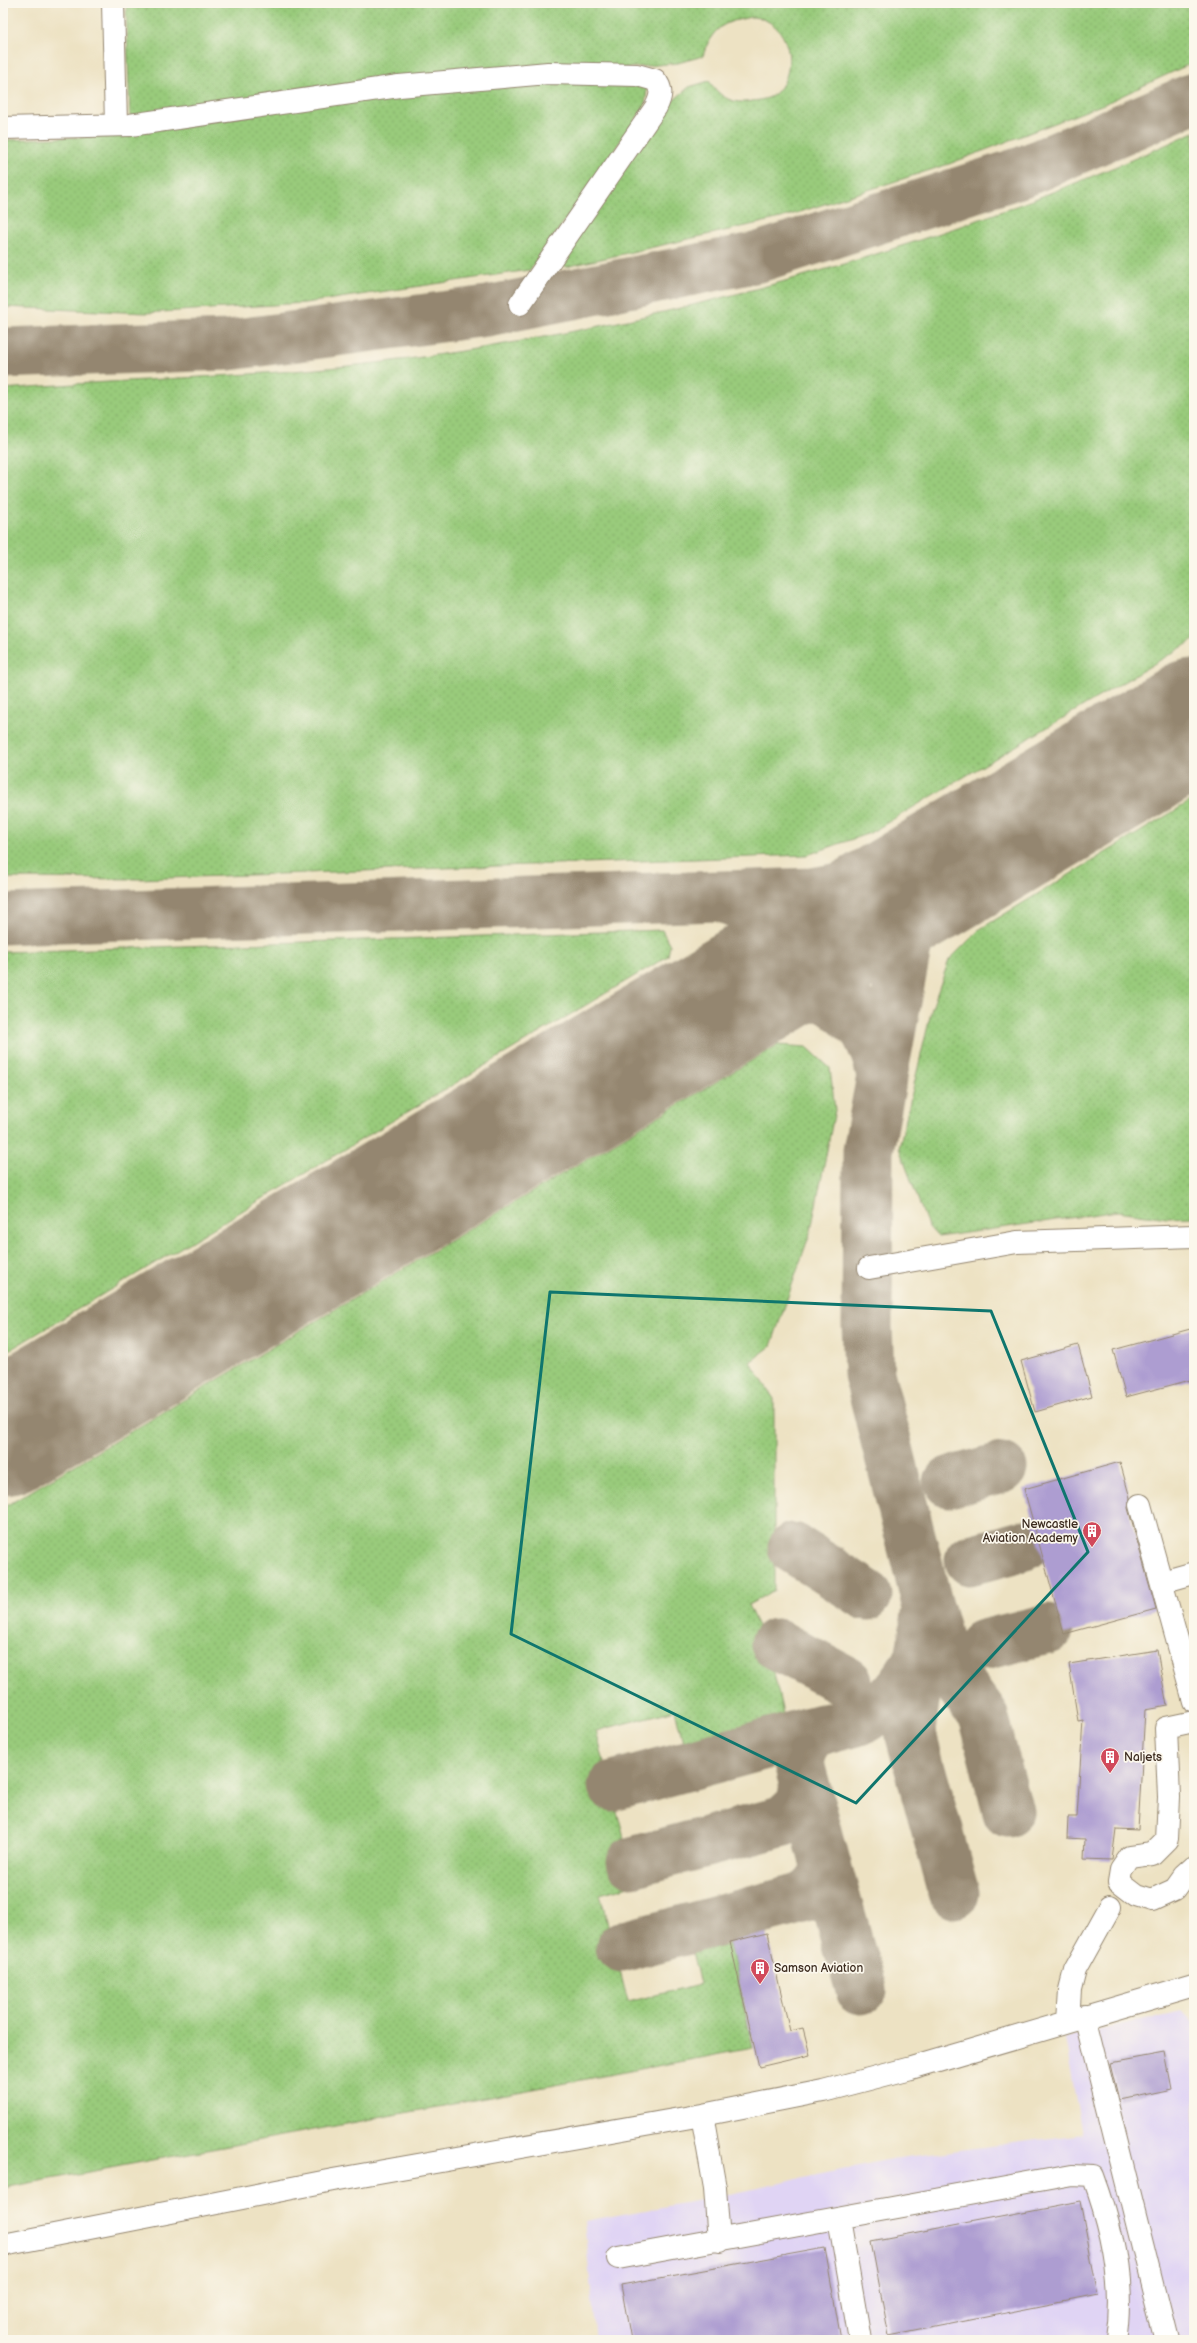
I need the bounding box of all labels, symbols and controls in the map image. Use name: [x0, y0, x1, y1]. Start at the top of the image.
place label: Newcastle Aviation Academy: [983, 1517, 1079, 1546]
building icon: Newcastle Aviation Academy: [1081, 1520, 1103, 1548]
building icon: Naljets: [1099, 1746, 1121, 1774]
place label: Naljets: [1124, 1750, 1162, 1765]
building icon: Samson Aviation: [749, 1957, 771, 1985]
place label: Samson Aviation: [774, 1961, 863, 1976]

